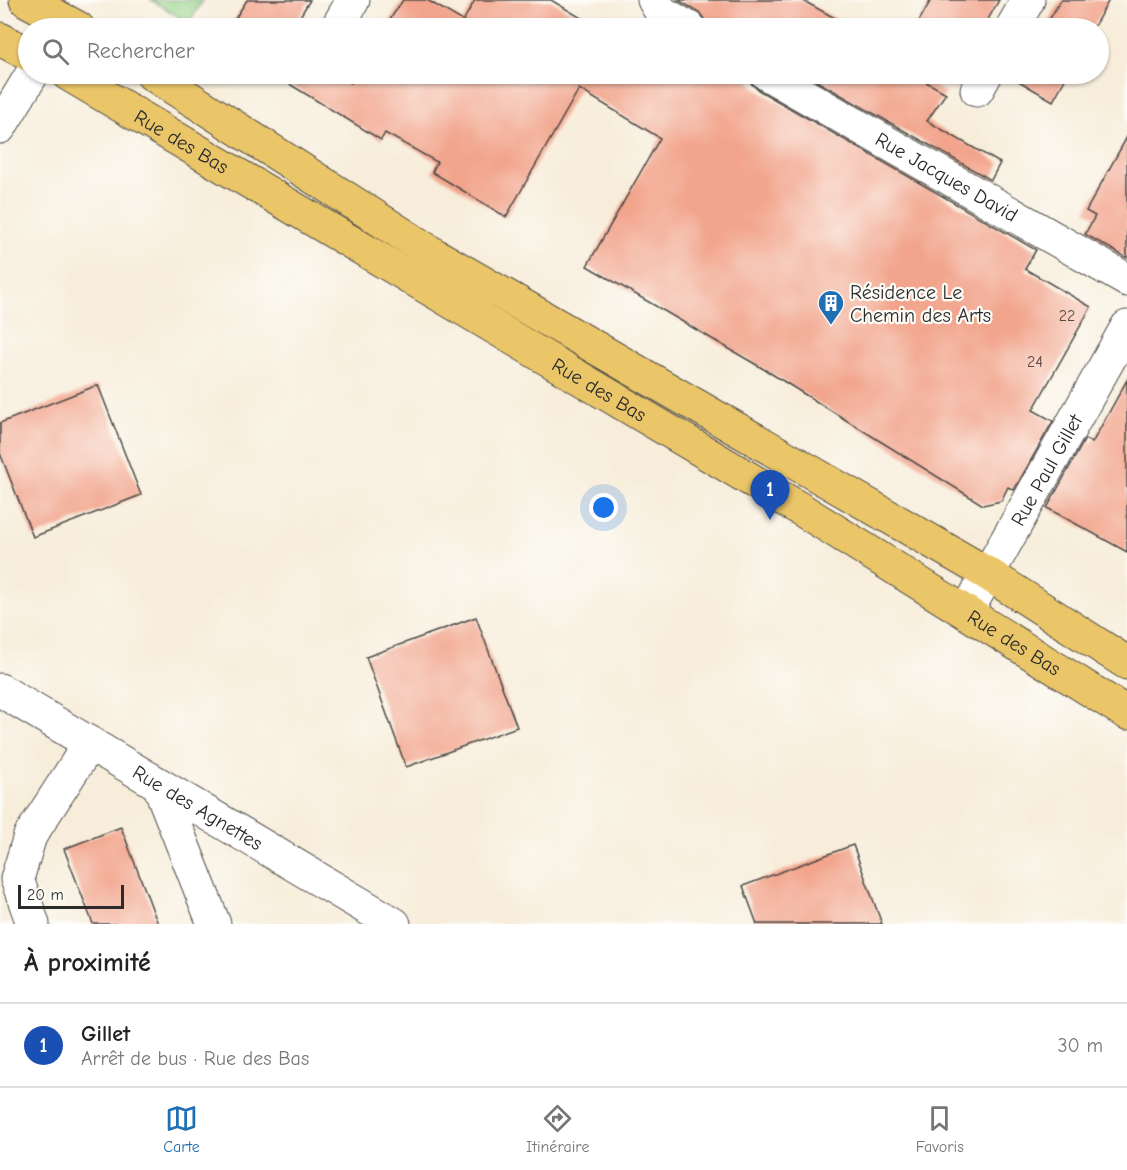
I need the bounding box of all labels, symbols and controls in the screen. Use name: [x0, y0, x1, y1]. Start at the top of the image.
search box: [18, 18, 1109, 84]
icon: search: [39, 35, 72, 68]
text: Rechercher: [87, 38, 195, 64]
street label: Rue des Bas: [130, 105, 233, 178]
street label: Rue Jacques David: [871, 127, 1022, 227]
place label: Résidence Le Chemin des Arts: [850, 281, 991, 327]
building icon: Résidence Le Chemin des Arts: [816, 288, 846, 326]
house number: 22: [1059, 307, 1075, 325]
street label: Rue des Bas: [548, 353, 651, 426]
house number: 24: [1027, 353, 1043, 371]
street label: Rue Paul Gillet: [1006, 409, 1088, 530]
pin: 1: [750, 470, 790, 520]
your location: [589, 493, 618, 522]
street label: Rue des Bas: [963, 605, 1065, 680]
street label: Rue des Agnettes: [129, 760, 267, 855]
scale bar: [18, 882, 124, 910]
text: 20 m: [27, 886, 64, 904]
text: À proximité: [24, 948, 151, 978]
text: Gillet: [81, 1021, 130, 1047]
text: 1: [40, 1034, 47, 1057]
text: 30 m: [1057, 1034, 1103, 1057]
text: Arrêt de bus · Rue des Bas: [81, 1047, 309, 1070]
tab: Carte: [163, 1102, 200, 1156]
tab: Itinéraire: [526, 1102, 589, 1156]
tab: Favoris: [916, 1102, 964, 1156]

